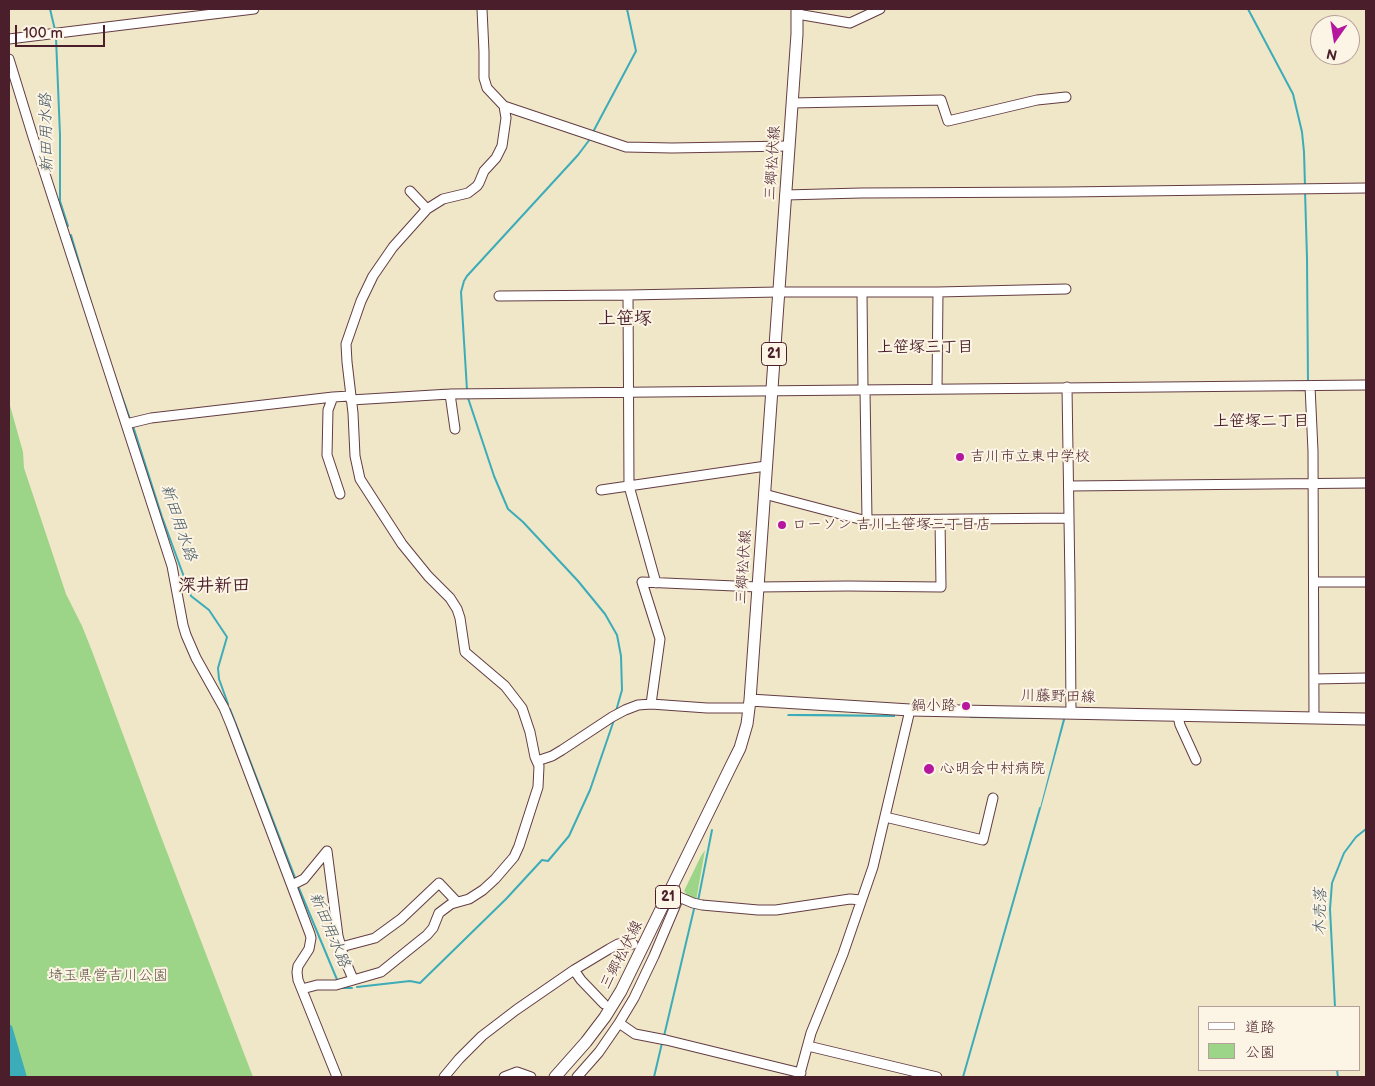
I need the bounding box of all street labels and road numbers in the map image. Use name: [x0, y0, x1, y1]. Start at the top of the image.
street label: 三郷松伏線: [761, 125, 785, 201]
road number: 21: [762, 342, 786, 366]
street label: 三郷松伏線: [732, 529, 756, 605]
street label: 川藤野田線: [1020, 687, 1096, 707]
road number: 21: [656, 886, 680, 909]
street label: 三郷松伏線: [597, 918, 647, 992]

